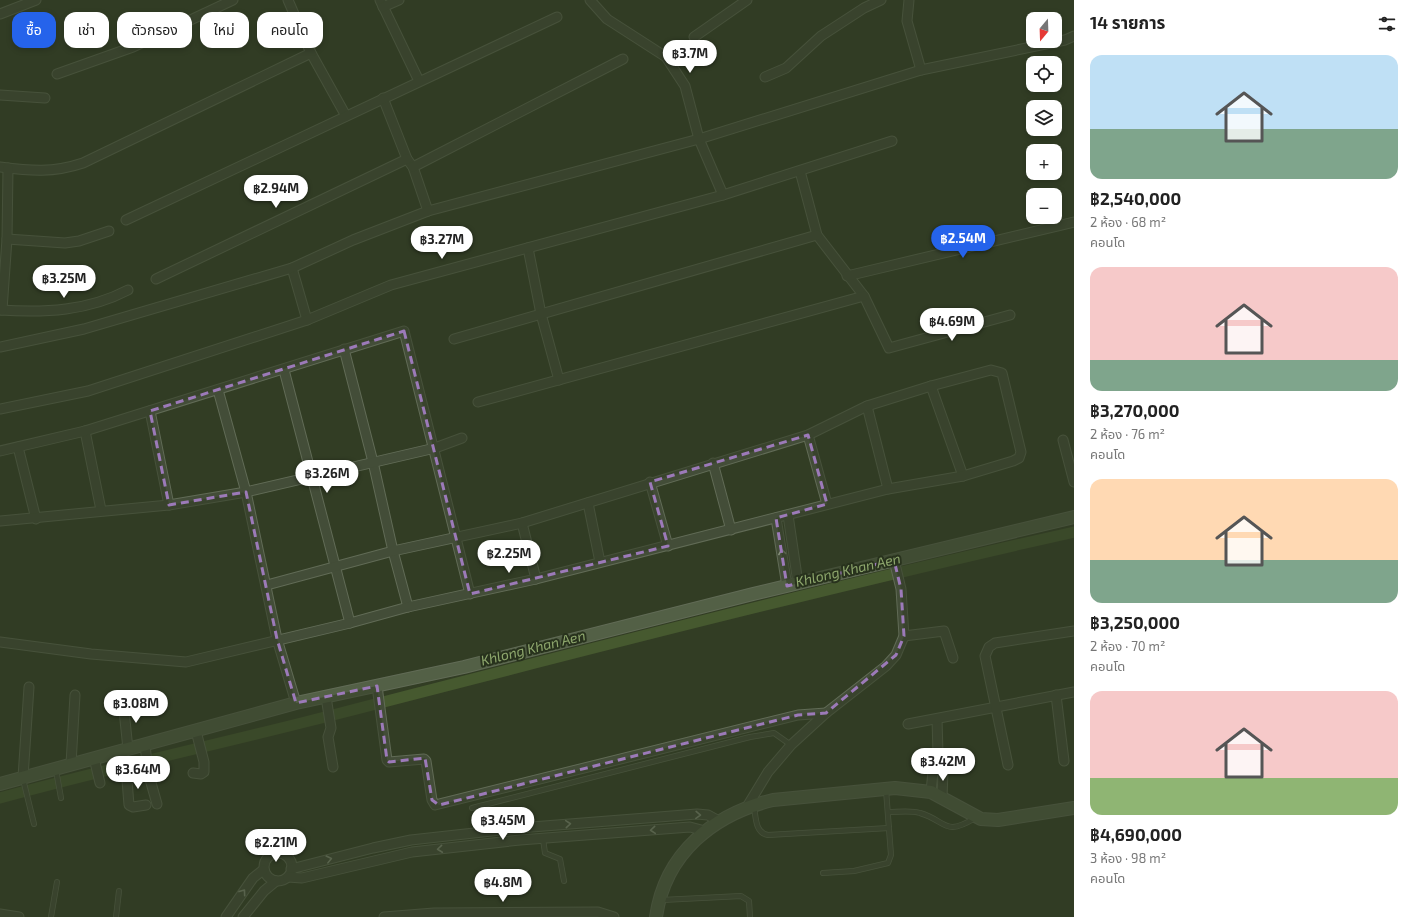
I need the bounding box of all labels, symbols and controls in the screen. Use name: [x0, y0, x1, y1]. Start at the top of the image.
chip: ซื้อ: [12, 12, 56, 48]
chip: เช่า: [64, 12, 109, 48]
chip: ตัวกรอง: [117, 12, 192, 48]
chip: ใหม่: [200, 12, 249, 48]
chip: คอนโด: [257, 12, 323, 48]
north arrow: [1026, 12, 1062, 48]
map controls: [1026, 12, 1062, 224]
text: 14 รายการ: [1090, 12, 1165, 32]
icon: filters: [1376, 13, 1398, 35]
pin: ฿3.7M: [662, 40, 718, 74]
text: ฿3.7M: [672, 45, 708, 61]
button: locate: [1026, 56, 1062, 92]
icon: home: [1208, 81, 1280, 153]
button: layers: [1026, 100, 1062, 136]
button: +: [1026, 144, 1062, 180]
pin: ฿2.94M: [243, 175, 309, 209]
text: ฿2.94M: [253, 180, 299, 196]
button: −: [1026, 188, 1062, 224]
text: ฿2,540,000: [1090, 188, 1181, 208]
text: 2 ห้อง · 68 m²: [1090, 214, 1166, 230]
pin: ฿2.54M: [930, 225, 996, 259]
pin: ฿3.27M: [409, 226, 475, 260]
text: ฿2.54M: [940, 230, 986, 246]
text: ฿3.27M: [420, 231, 464, 247]
text: คอนโด: [1090, 234, 1125, 250]
pin: ฿3.25M: [31, 265, 97, 299]
text: ฿3.25M: [42, 270, 86, 286]
icon: home: [1208, 293, 1280, 365]
pin: ฿4.69M: [919, 308, 985, 342]
text: ฿4.69M: [929, 313, 975, 329]
text: ฿3,270,000: [1090, 400, 1180, 420]
text: 2 ห้อง · 76 m²: [1090, 426, 1165, 442]
text: คอนโด: [1090, 446, 1125, 462]
pin: ฿3.26M: [294, 460, 360, 494]
text: ฿3.26M: [304, 465, 350, 481]
icon: home: [1208, 505, 1280, 577]
pin: ฿2.25M: [476, 540, 542, 574]
text: ฿2.25M: [487, 545, 531, 561]
one-way arrow: [778, 549, 787, 555]
water label: Khlong Khan Aen: [794, 549, 902, 590]
text: ฿3,250,000: [1090, 612, 1180, 632]
water label: Khlong Khan Aen: [479, 626, 587, 669]
text: 2 ห้อง · 70 m²: [1090, 638, 1165, 654]
text: คอนโด: [1090, 658, 1125, 674]
pin: ฿3.08M: [103, 690, 169, 724]
text: ฿3.08M: [113, 695, 159, 711]
icon: home: [1208, 717, 1280, 789]
pin: ฿3.42M: [910, 748, 976, 782]
text: ฿3.42M: [920, 753, 966, 769]
pin: ฿3.64M: [105, 756, 171, 790]
text: ฿3.64M: [115, 761, 161, 777]
pin: ฿3.45M: [470, 807, 536, 841]
one-way arrow: [695, 811, 701, 819]
text: ฿3.45M: [480, 812, 526, 828]
one-way arrow: [565, 820, 571, 829]
text: ฿4,690,000: [1090, 824, 1182, 844]
one-way arrow: [650, 825, 656, 834]
pin: ฿2.21M: [243, 829, 309, 863]
text: ฿2.21M: [254, 834, 298, 850]
one-way arrow: [437, 844, 443, 853]
text: 3 ห้อง · 98 m²: [1090, 850, 1166, 866]
one-way arrow: [325, 855, 332, 864]
pin: ฿4.8M: [475, 869, 531, 903]
text: คอนโด: [1090, 870, 1125, 886]
text: ฿4.8M: [483, 874, 523, 890]
one-way arrow: [238, 890, 245, 897]

